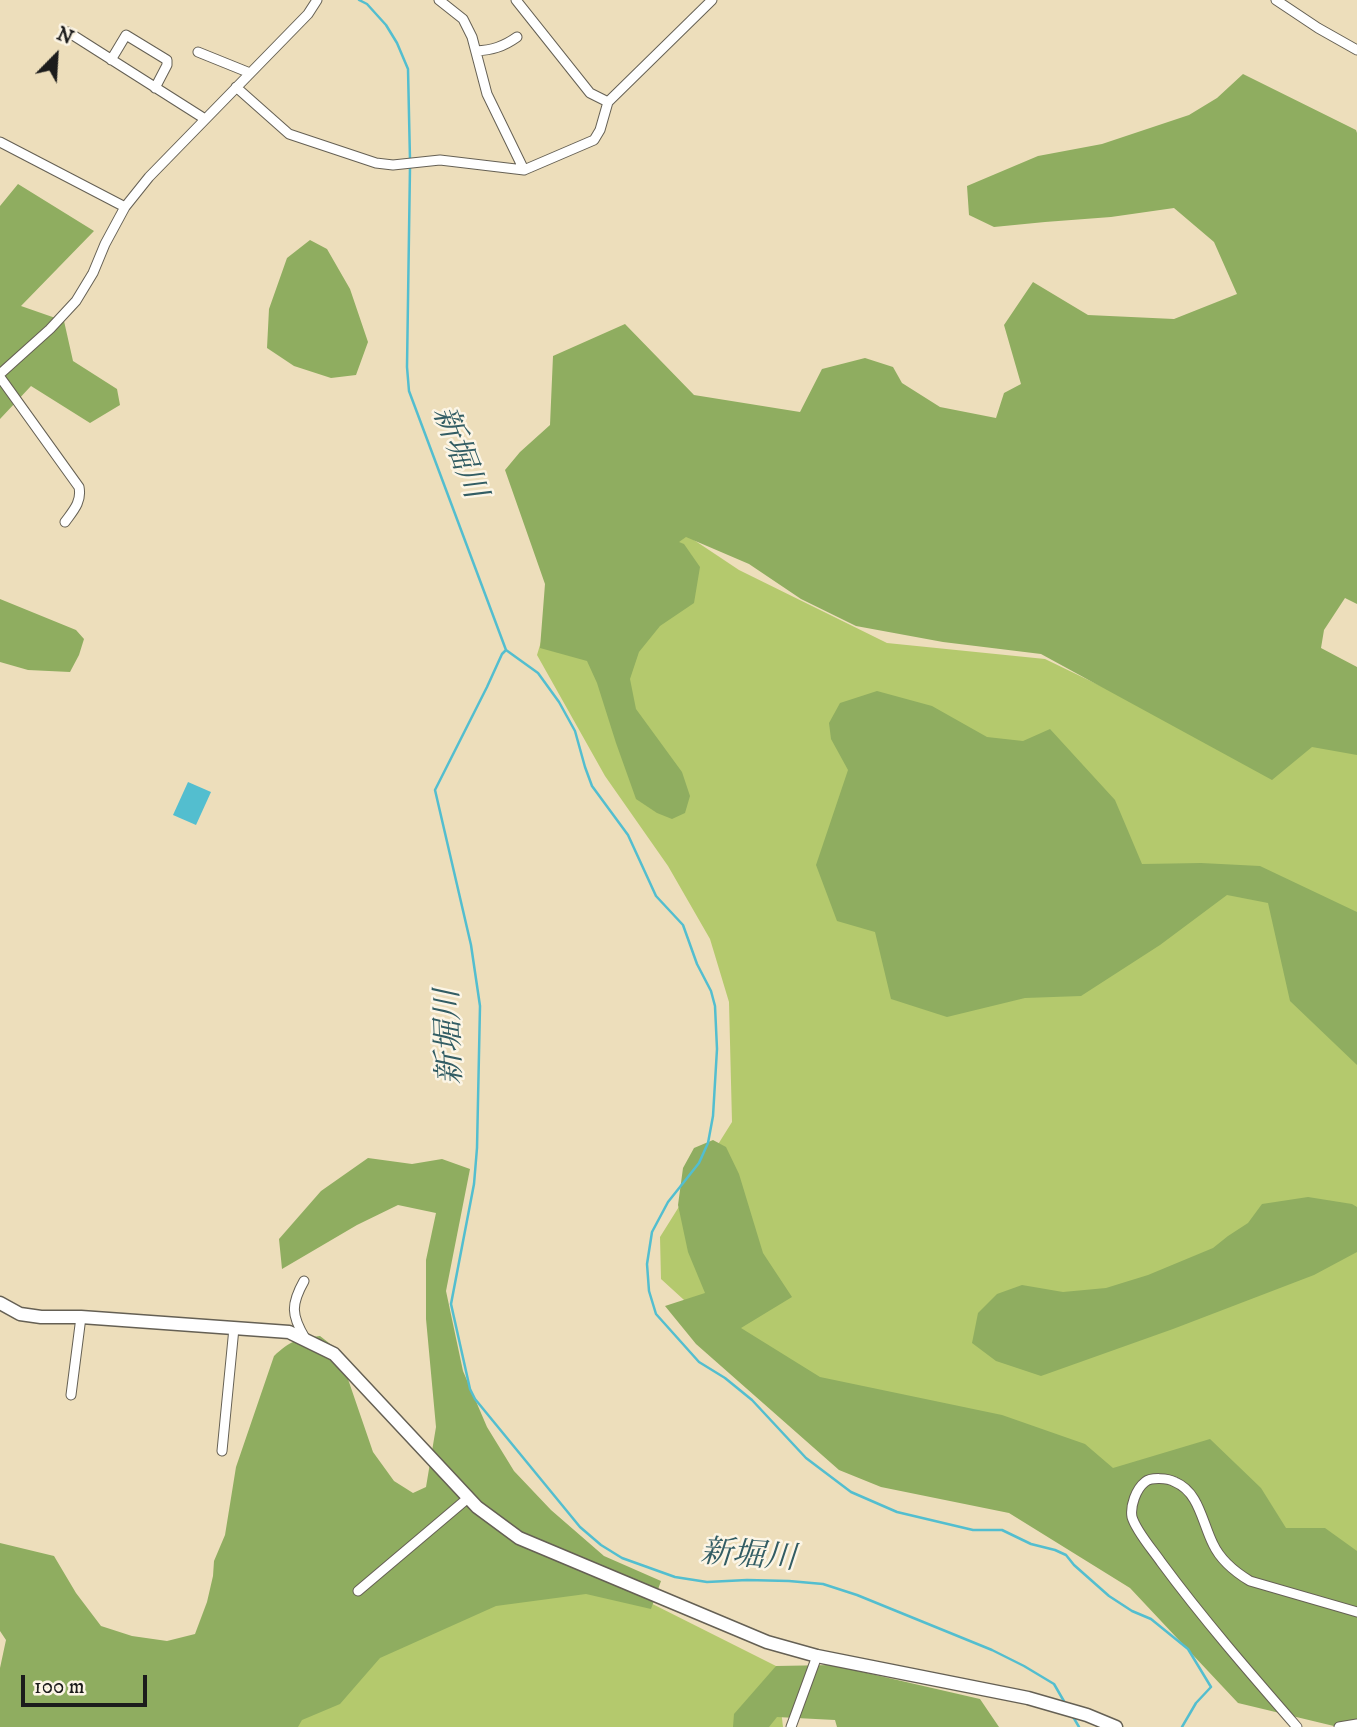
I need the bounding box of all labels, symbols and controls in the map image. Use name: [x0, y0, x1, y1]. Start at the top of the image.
north arrow: [21, 21, 91, 91]
text: N: [53, 23, 77, 50]
water label: 新堀川: [422, 401, 492, 505]
water label: 新堀川: [431, 988, 473, 1086]
water label: 新堀川: [699, 1535, 797, 1581]
scale bar: [24, 1660, 150, 1704]
text: 100 m: [34, 1674, 85, 1700]

